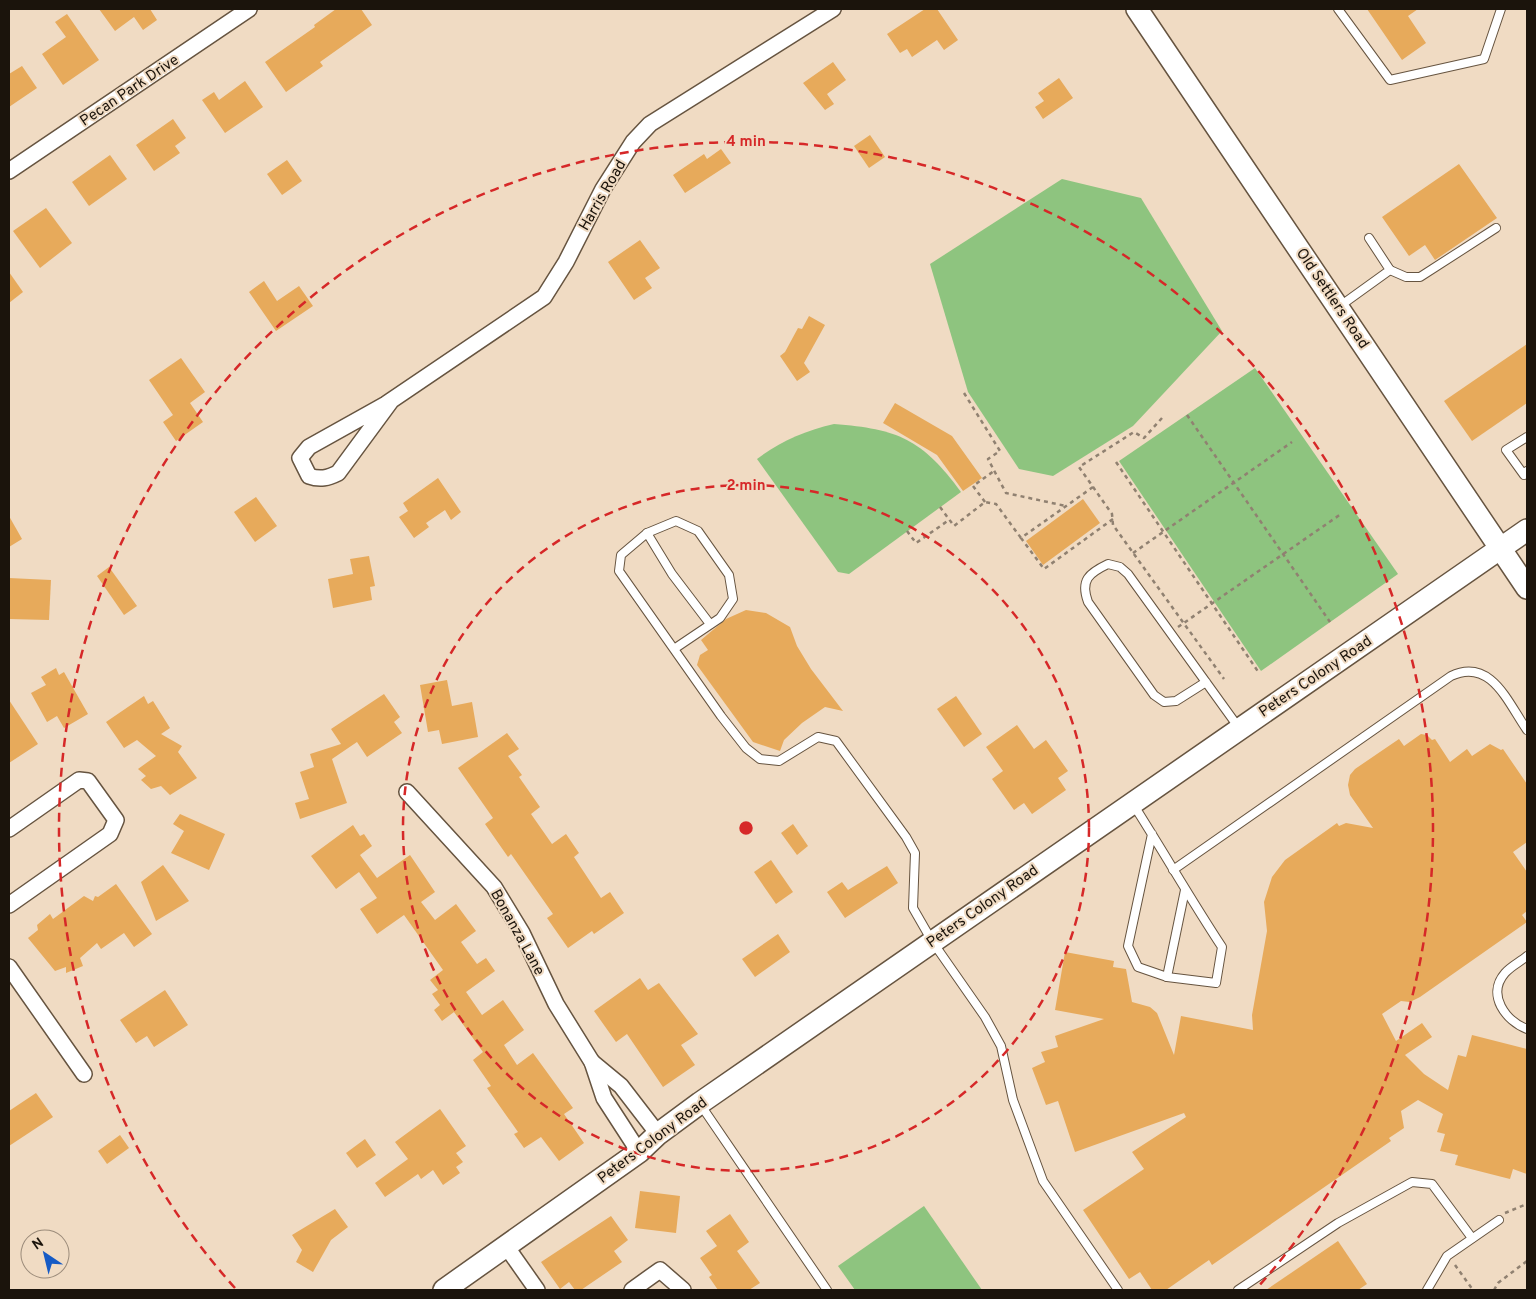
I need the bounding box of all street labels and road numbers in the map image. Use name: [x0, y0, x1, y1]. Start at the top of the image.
street label: Pecan Park Drive: [77, 51, 183, 131]
street label: Harris Road: [575, 157, 631, 235]
street label: Old Settlers Road: [1291, 245, 1372, 353]
street label: Peters Colony Road: [1256, 632, 1376, 722]
street label: Peters Colony Road: [923, 861, 1043, 953]
street label: Bonanza Lane: [485, 886, 548, 979]
street label: Peters Colony Road: [594, 1094, 711, 1189]

